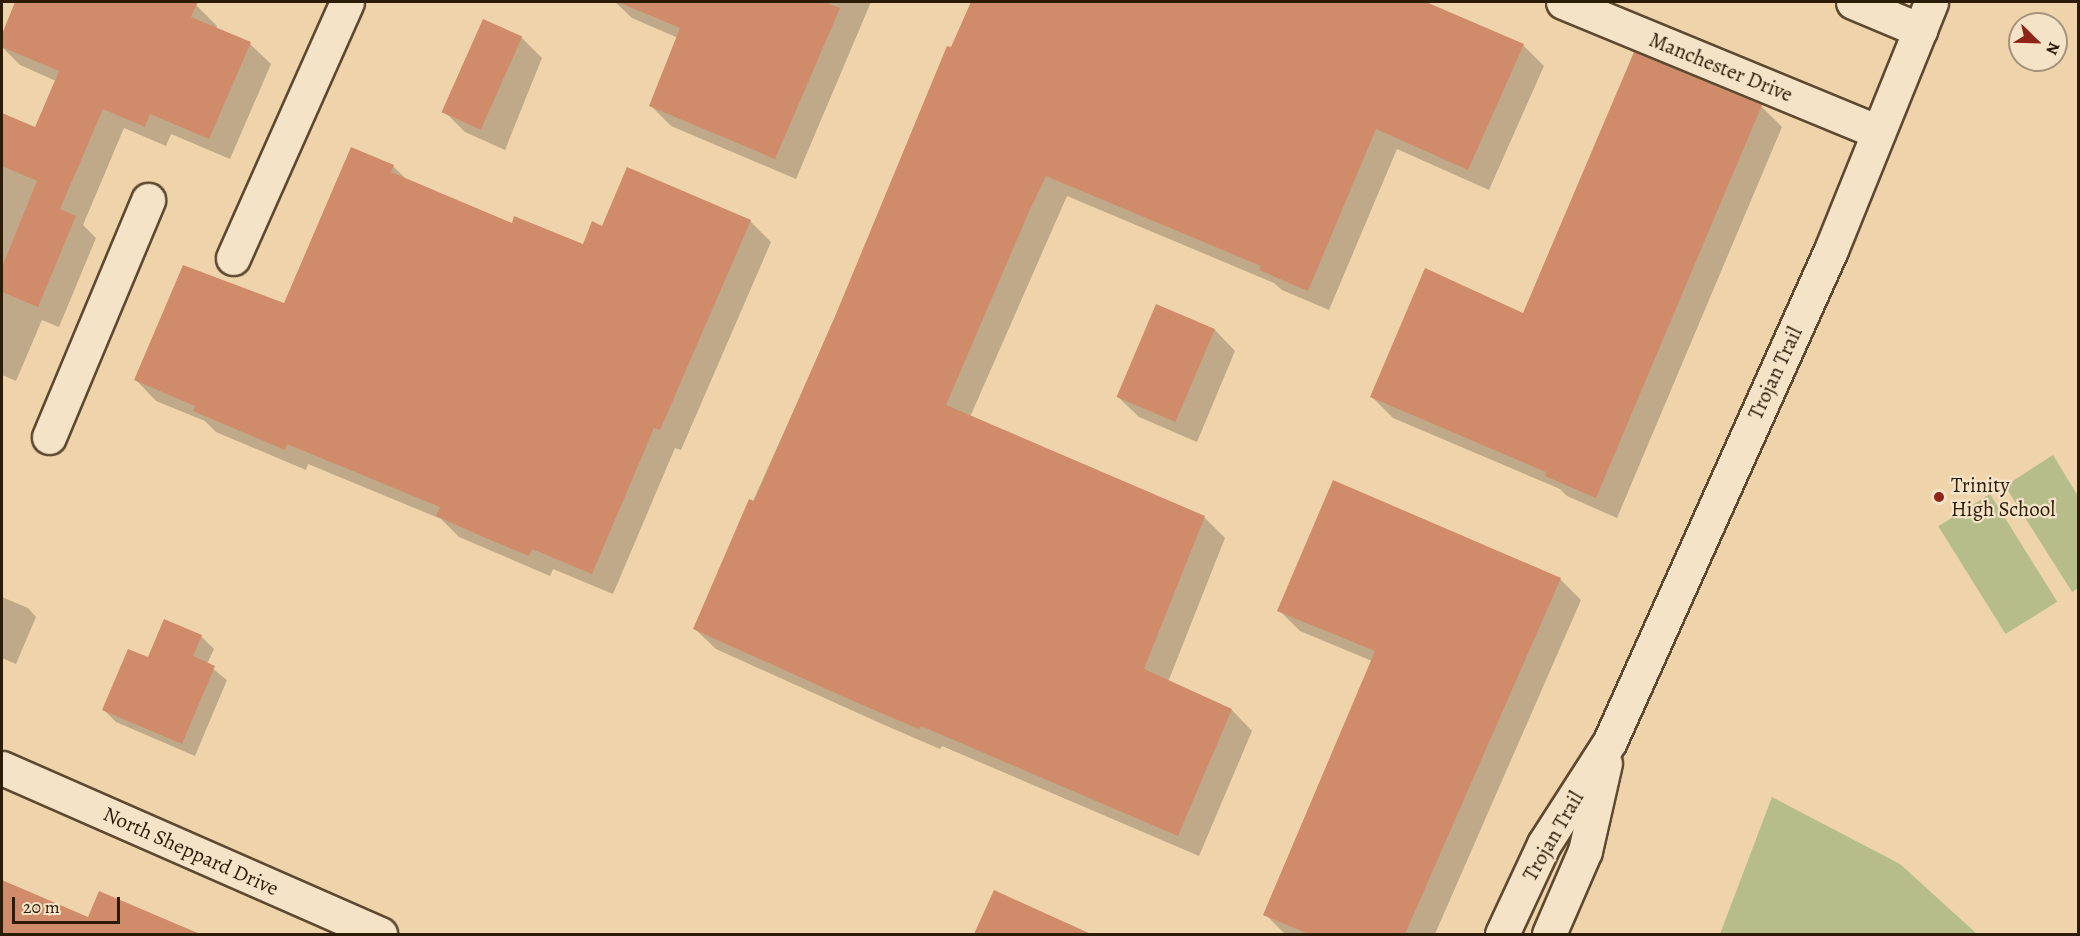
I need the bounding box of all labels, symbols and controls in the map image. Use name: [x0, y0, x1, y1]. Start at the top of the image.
north arrow: [2008, 12, 2068, 72]
street label: Manchester Drive: [1646, 27, 1796, 107]
text: N: [2040, 39, 2065, 58]
street label: Trojan Trail: [1743, 323, 1807, 423]
place label: Trinity High School: [1951, 472, 2055, 522]
marker: Trinity High School: [1932, 490, 1946, 504]
street label: Trojan Trail: [1517, 787, 1589, 885]
street label: North Sheppard Drive: [99, 801, 283, 901]
scale bar: [15, 885, 123, 923]
text: 20 m: [23, 895, 60, 919]

